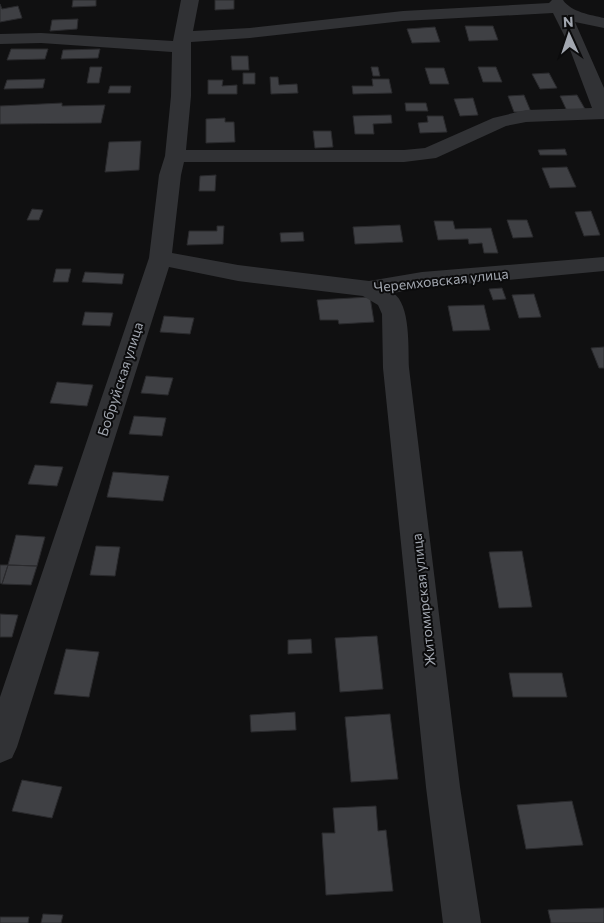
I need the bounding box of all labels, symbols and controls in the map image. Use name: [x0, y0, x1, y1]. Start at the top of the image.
north arrow: [544, 10, 594, 60]
text: N: [563, 13, 574, 30]
street label: Черемховская улица: [373, 264, 509, 296]
street label: Бобруйская улица: [94, 320, 146, 438]
street label: Житомирская улица: [408, 533, 438, 667]

